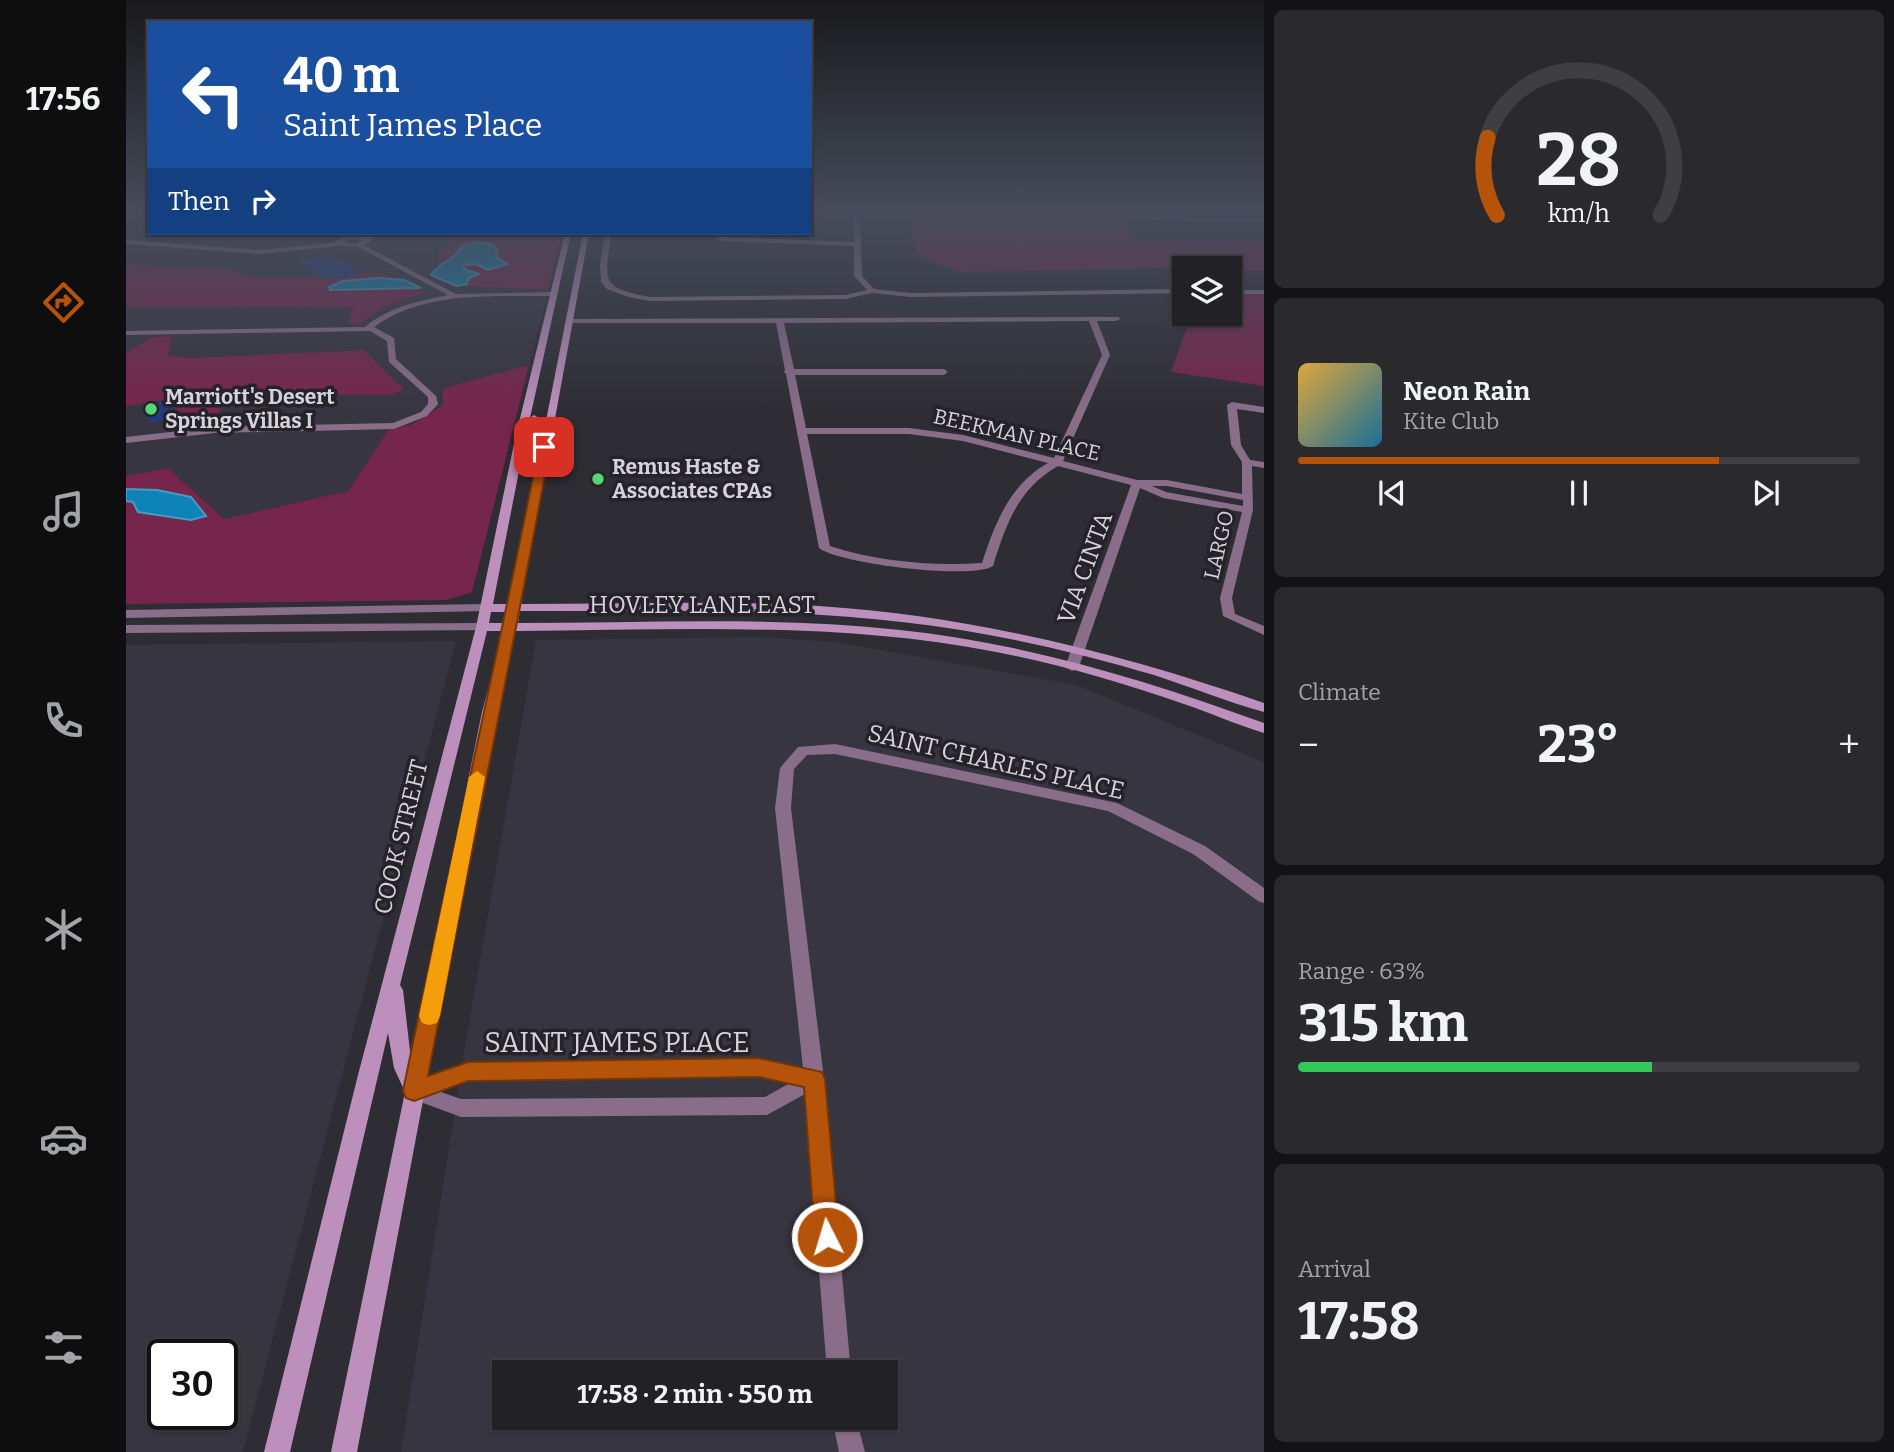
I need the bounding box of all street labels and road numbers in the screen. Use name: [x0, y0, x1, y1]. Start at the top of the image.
street label: BEEKMAN PLACE: [931, 403, 1103, 467]
street label: VIA CINTA: [1052, 508, 1118, 628]
street label: LARGO: [1198, 508, 1240, 582]
street label: HOVLEY LANE EAST: [589, 591, 815, 619]
street label: SAINT CHARLES PLACE: [865, 719, 1127, 805]
street label: COOK STREET: [368, 757, 434, 917]
street label: SAINT JAMES PLACE: [484, 1026, 750, 1059]

